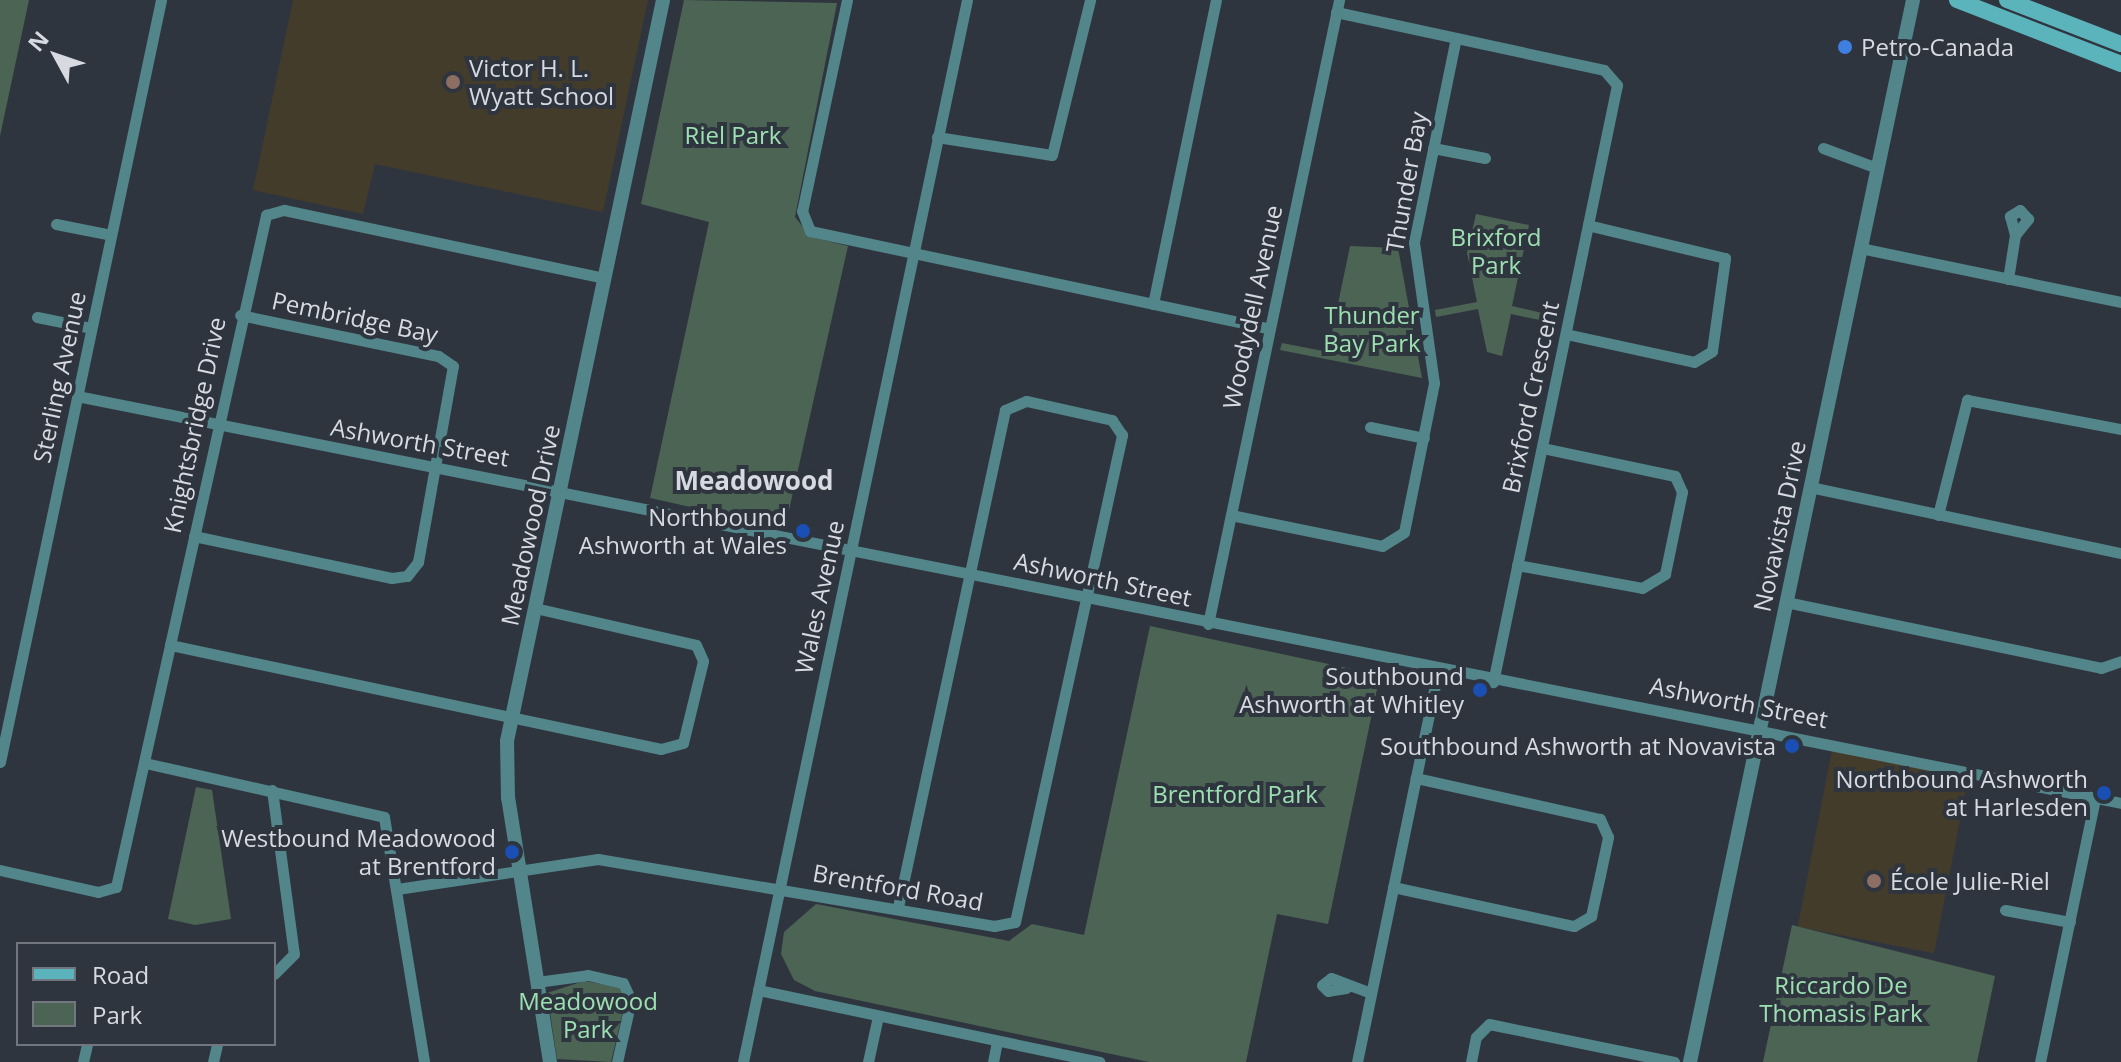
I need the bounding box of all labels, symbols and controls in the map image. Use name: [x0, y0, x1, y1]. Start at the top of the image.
north arrow: [16, 16, 96, 96]
text: N: [20, 24, 55, 57]
place label: Petro-Canada: [1861, 33, 2014, 61]
marker: Petro-Canada: [1836, 38, 1854, 56]
place label: Victor H. L. Wyatt School: [469, 54, 614, 110]
marker: Victor H. L. Wyatt School: [444, 73, 462, 91]
street label: Thunder Bay: [1379, 109, 1433, 255]
park label: Riel Park: [685, 121, 781, 149]
street label: Woodydell Avenue: [1216, 202, 1288, 412]
park label: Brixford Park: [1451, 223, 1541, 279]
street label: Pembridge Bay: [269, 285, 441, 349]
street label: Sterling Avenue: [27, 289, 91, 465]
street label: Brixford Crescent: [1496, 299, 1564, 495]
park label: Thunder Bay Park: [1323, 301, 1421, 357]
street label: Knightsbridge Drive: [157, 314, 231, 536]
street label: Ashworth Street: [329, 412, 511, 472]
street label: Meadowood Drive: [495, 422, 565, 628]
street label: Novavista Drive: [1747, 438, 1811, 614]
district label: Meadowood: [674, 465, 834, 497]
place label: Northbound Ashworth at Wales: [579, 503, 787, 559]
street label: Wales Avenue: [789, 518, 849, 676]
marker: Northbound Ashworth at Wales: [794, 522, 812, 540]
street label: Ashworth Street: [1012, 546, 1194, 612]
place label: Southbound Ashworth at Whitley: [1239, 662, 1464, 718]
street label: Ashworth Street: [1648, 671, 1830, 733]
marker: Southbound Ashworth at Whitley: [1471, 681, 1489, 699]
place label: Southbound Ashworth at Novavista: [1380, 732, 1776, 760]
marker: Southbound Ashworth at Novavista: [1783, 737, 1801, 755]
place label: Northbound Ashworth at Harlesden: [1835, 765, 2088, 821]
park label: Brentford Park: [1152, 780, 1318, 808]
marker: Northbound Ashworth at Harlesden: [2095, 784, 2113, 802]
place label: Westbound Meadowood at Brentford: [221, 824, 496, 880]
marker: Westbound Meadowood at Brentford: [503, 843, 521, 861]
street label: Brentford Road: [811, 858, 985, 916]
place label: École Julie-Riel: [1890, 867, 2050, 895]
marker: École Julie-Riel: [1865, 872, 1883, 890]
legend: [16, 942, 276, 1046]
text: Road: [92, 958, 149, 991]
park label: Riccardo De Thomasis Park: [1759, 971, 1923, 1027]
park label: Meadowood Park: [518, 987, 658, 1043]
text: Park: [92, 998, 142, 1031]

